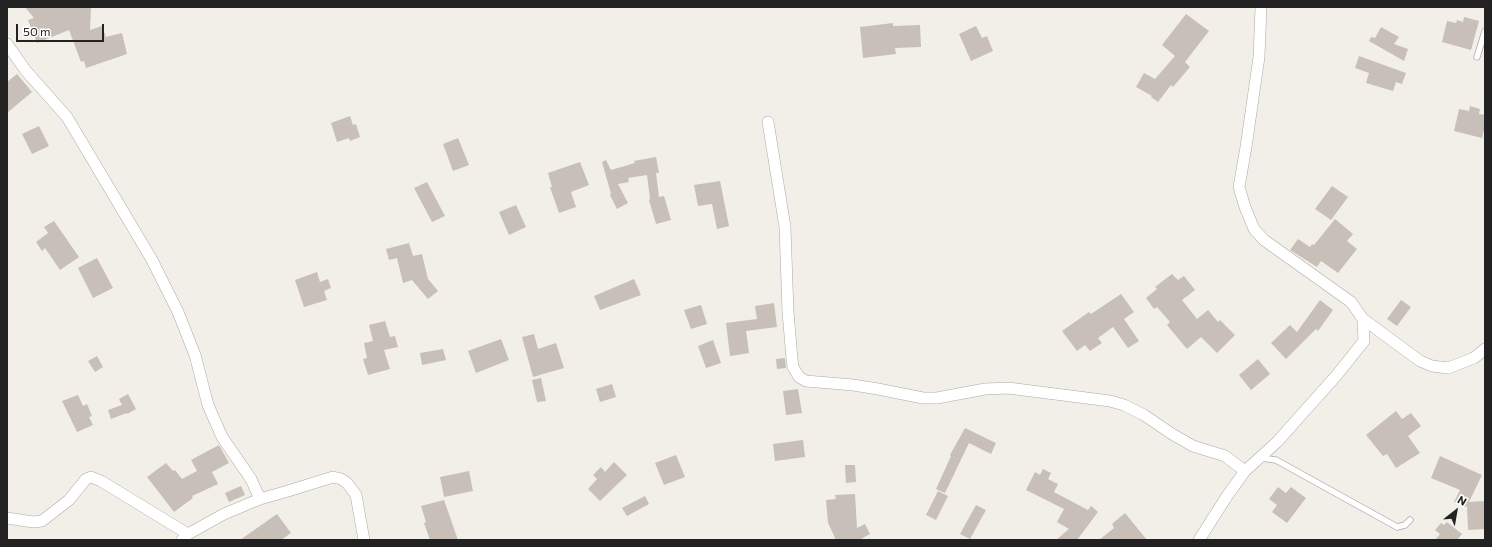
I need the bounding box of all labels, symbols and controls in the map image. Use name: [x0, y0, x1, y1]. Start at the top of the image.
scale bar: [18, 16, 106, 42]
text: 50 m: [23, 24, 51, 38]
north arrow: [1436, 491, 1476, 531]
text: N: [1456, 493, 1469, 508]

